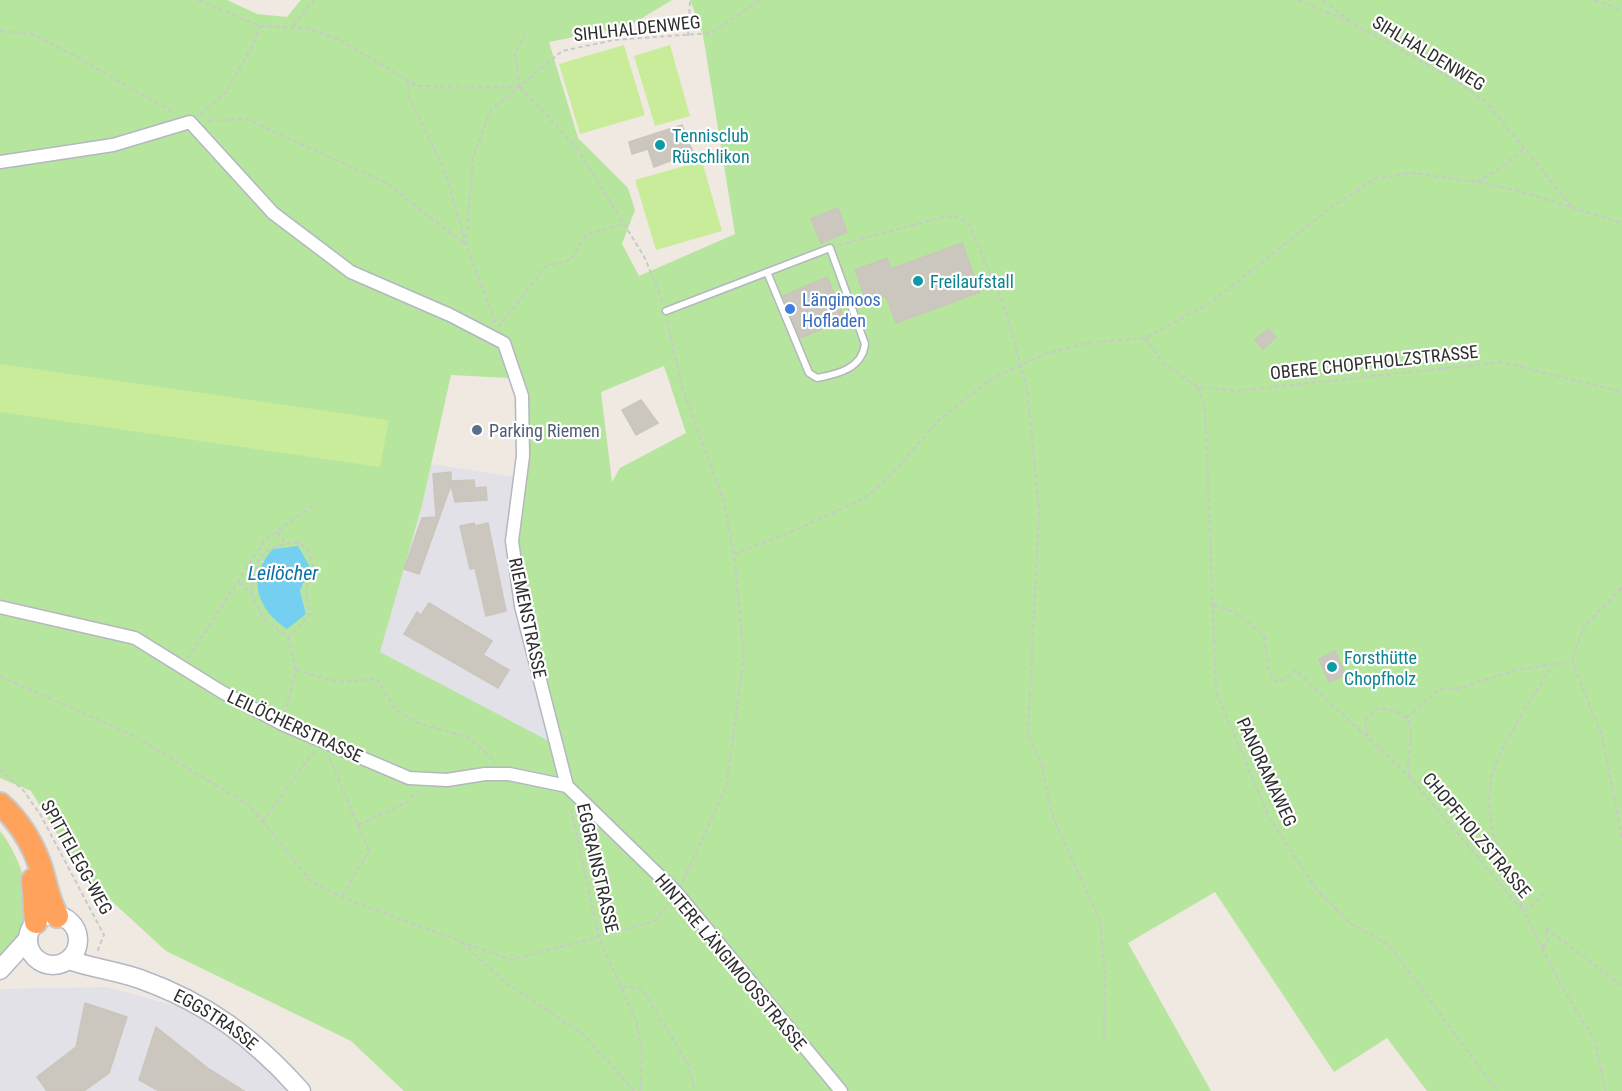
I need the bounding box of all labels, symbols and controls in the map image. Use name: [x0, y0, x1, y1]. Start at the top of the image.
street label: SIHLHALDENWEG: [573, 11, 701, 45]
street label: SIHLHALDENWEG: [1369, 11, 1489, 95]
place label: Tennisclub Rüschlikon: [672, 125, 750, 167]
marker: Tennisclub Rüschlikon: [653, 138, 667, 152]
place label: Freilaufstall: [930, 271, 1014, 292]
marker: Freilaufstall: [911, 274, 925, 288]
place label: Längimoos Hofladen: [802, 289, 881, 331]
marker: Längimoos Hofladen: [783, 302, 797, 316]
street label: OBERE CHOPFHOLZSTRASSE: [1269, 341, 1479, 383]
place label: Parking Riemen: [489, 420, 600, 441]
marker: Parking Riemen: [470, 423, 484, 437]
street label: RIEMENSTRASSE: [505, 556, 551, 680]
water label: Leilöcher: [248, 561, 319, 585]
place label: Forsthütte Chopfholz: [1344, 647, 1417, 689]
marker: Forsthütte Chopfholz: [1325, 660, 1339, 674]
street label: LEILÖCHERSTRASSE: [224, 685, 366, 767]
street label: PANORAMAWEG: [1233, 714, 1301, 830]
street label: CHOPFHOLZSTRASSE: [1418, 768, 1536, 902]
street label: SPITTELEGG-WEG: [37, 796, 117, 918]
street label: EGGRAINSTRASSE: [573, 801, 623, 935]
street label: HINTERE LÄNGIMOOSSTRASSE: [651, 870, 811, 1054]
street label: EGGSTRASSE: [171, 984, 263, 1054]

